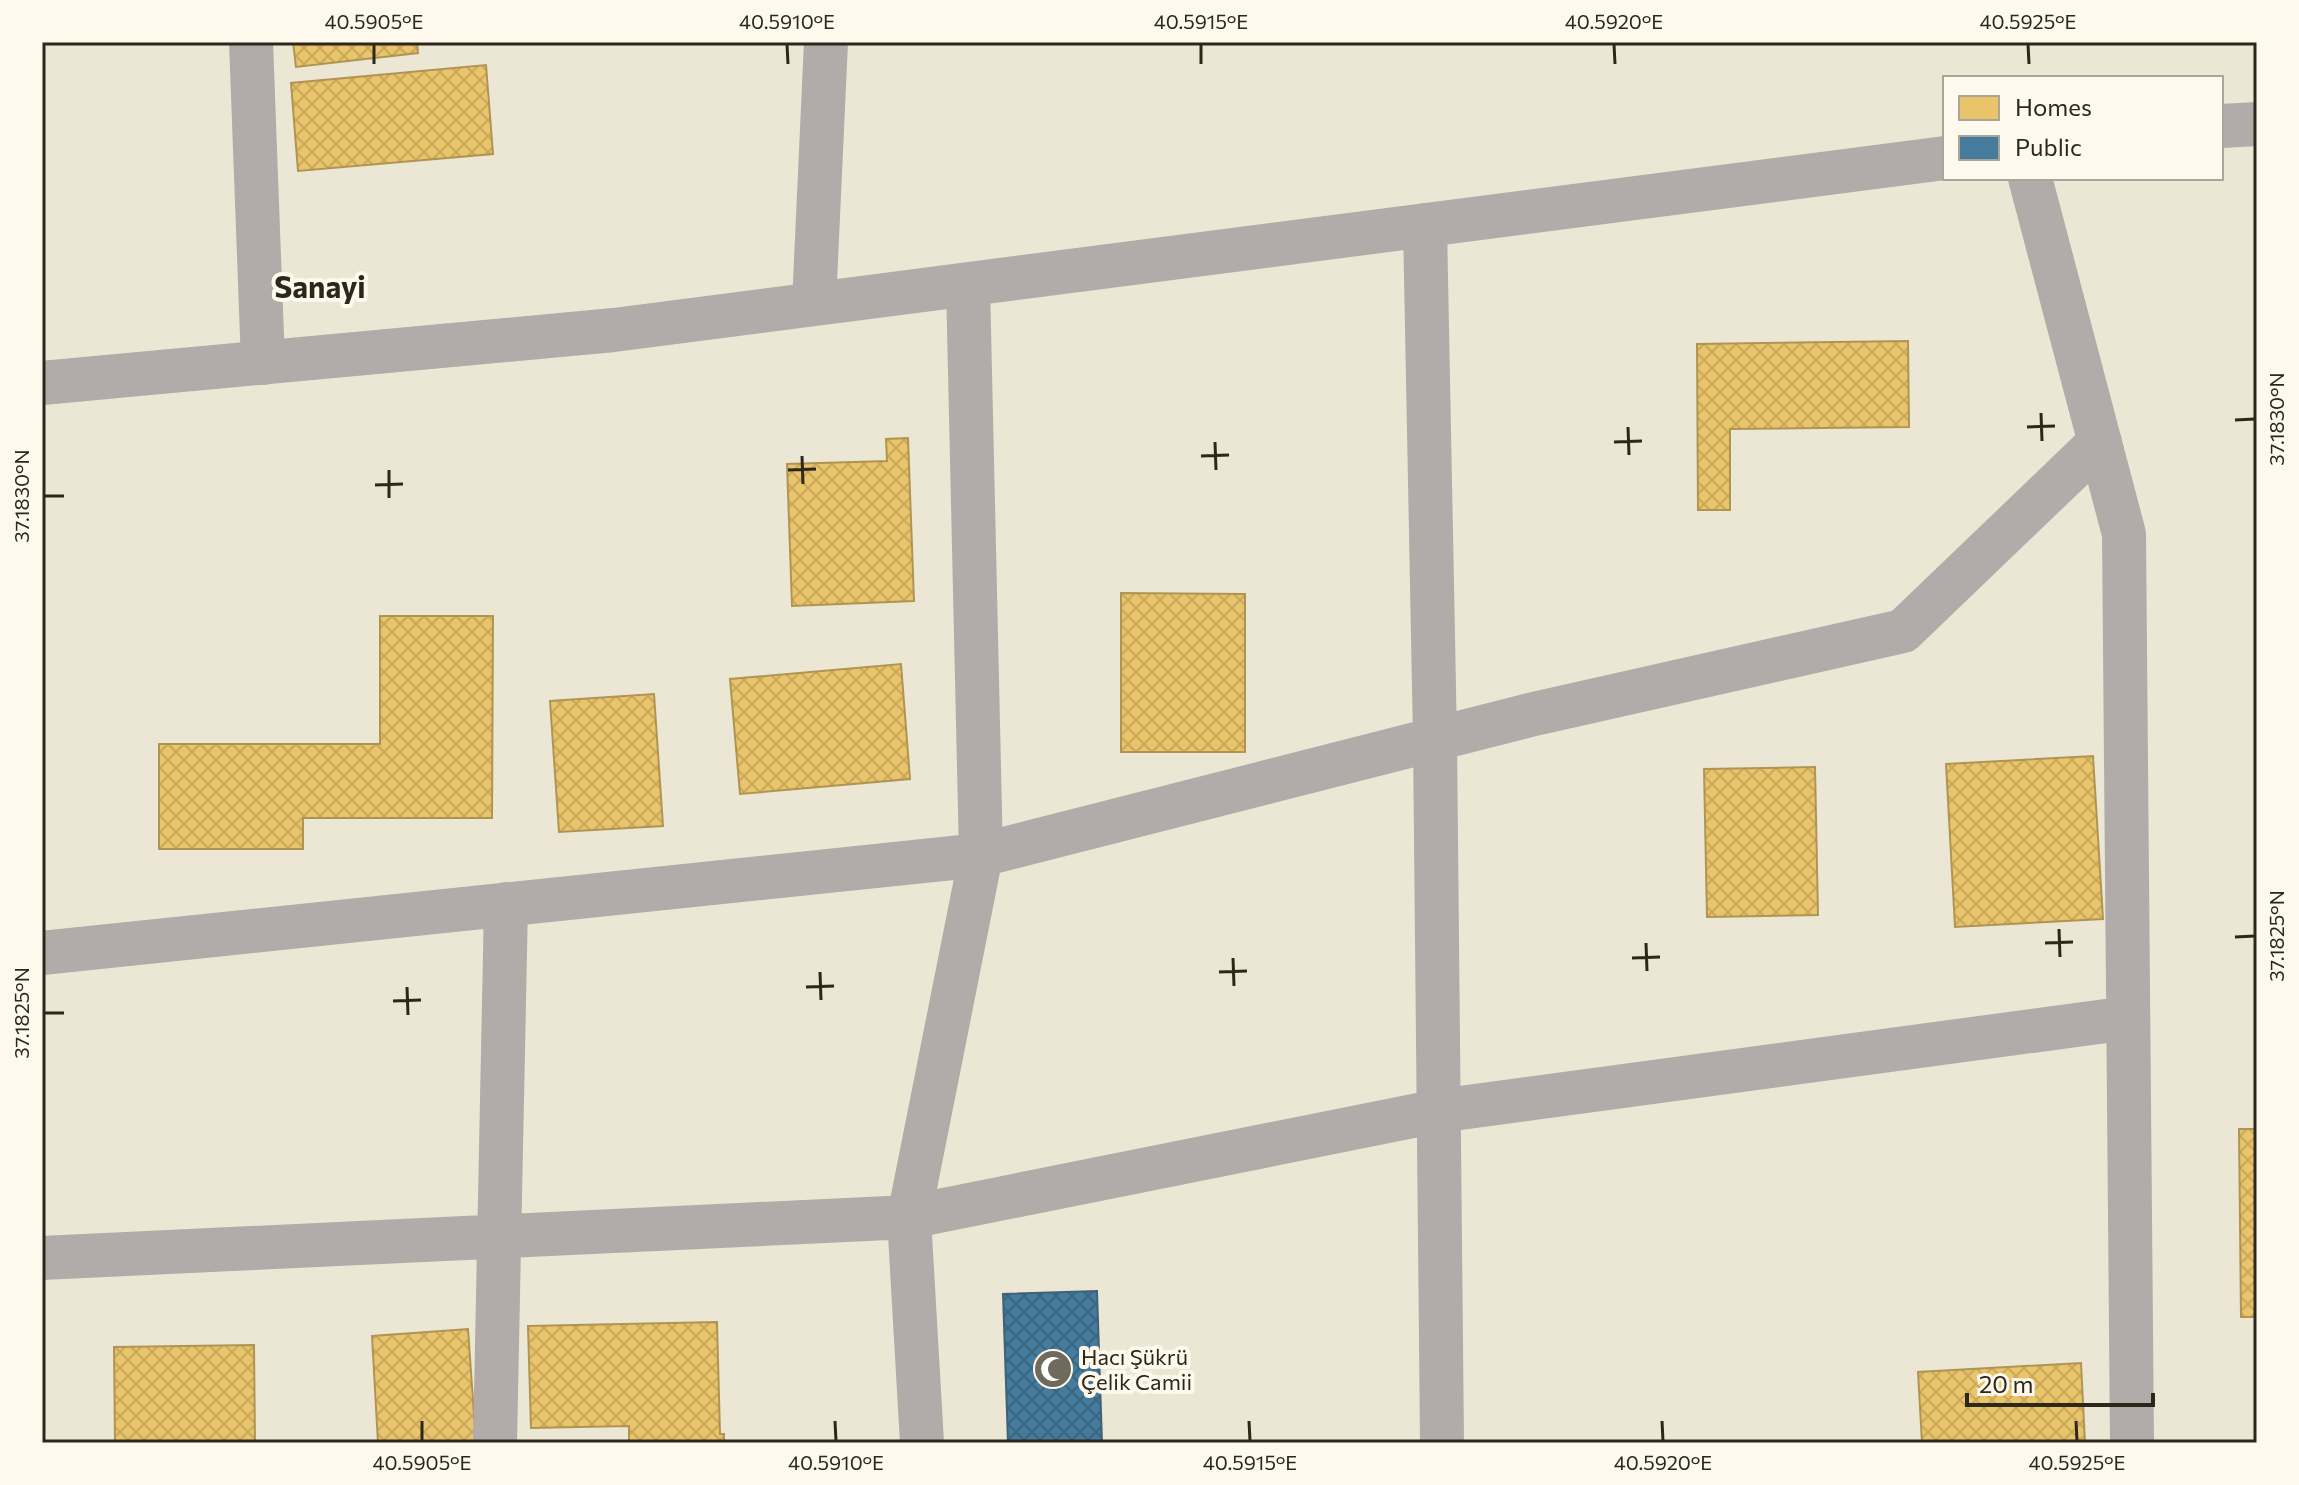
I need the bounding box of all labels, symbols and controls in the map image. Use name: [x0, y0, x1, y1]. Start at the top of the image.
text: 40.5905°E: [325, 9, 423, 33]
text: 40.5910°E: [739, 9, 835, 33]
text: 40.5915°E: [1154, 9, 1248, 33]
text: 40.5920°E: [1565, 9, 1663, 33]
text: 40.5925°E: [1980, 9, 2076, 33]
legend: [1943, 76, 2223, 180]
text: Homes: [2015, 92, 2092, 121]
text: Public: [2015, 132, 2082, 161]
district label: Sanayi: [274, 267, 366, 304]
text: 37.1830°N: [2264, 372, 2288, 466]
text: 37.1830°N: [9, 449, 33, 543]
text: 37.1825°N: [2264, 890, 2288, 982]
text: 37.1825°N: [9, 967, 33, 1059]
place label: Hacı Şükrü Çelik Camii: [1081, 1343, 1192, 1395]
mosque icon: Hacı Şükrü Çelik Camii: [1032, 1348, 1074, 1390]
scale bar: [1967, 1357, 2153, 1407]
text: 20 m: [1979, 1369, 2033, 1398]
text: 40.5905°E: [373, 1450, 471, 1474]
text: 40.5910°E: [788, 1450, 884, 1474]
text: 40.5915°E: [1203, 1450, 1297, 1474]
text: 40.5920°E: [1614, 1450, 1712, 1474]
text: 40.5925°E: [2029, 1450, 2125, 1474]

